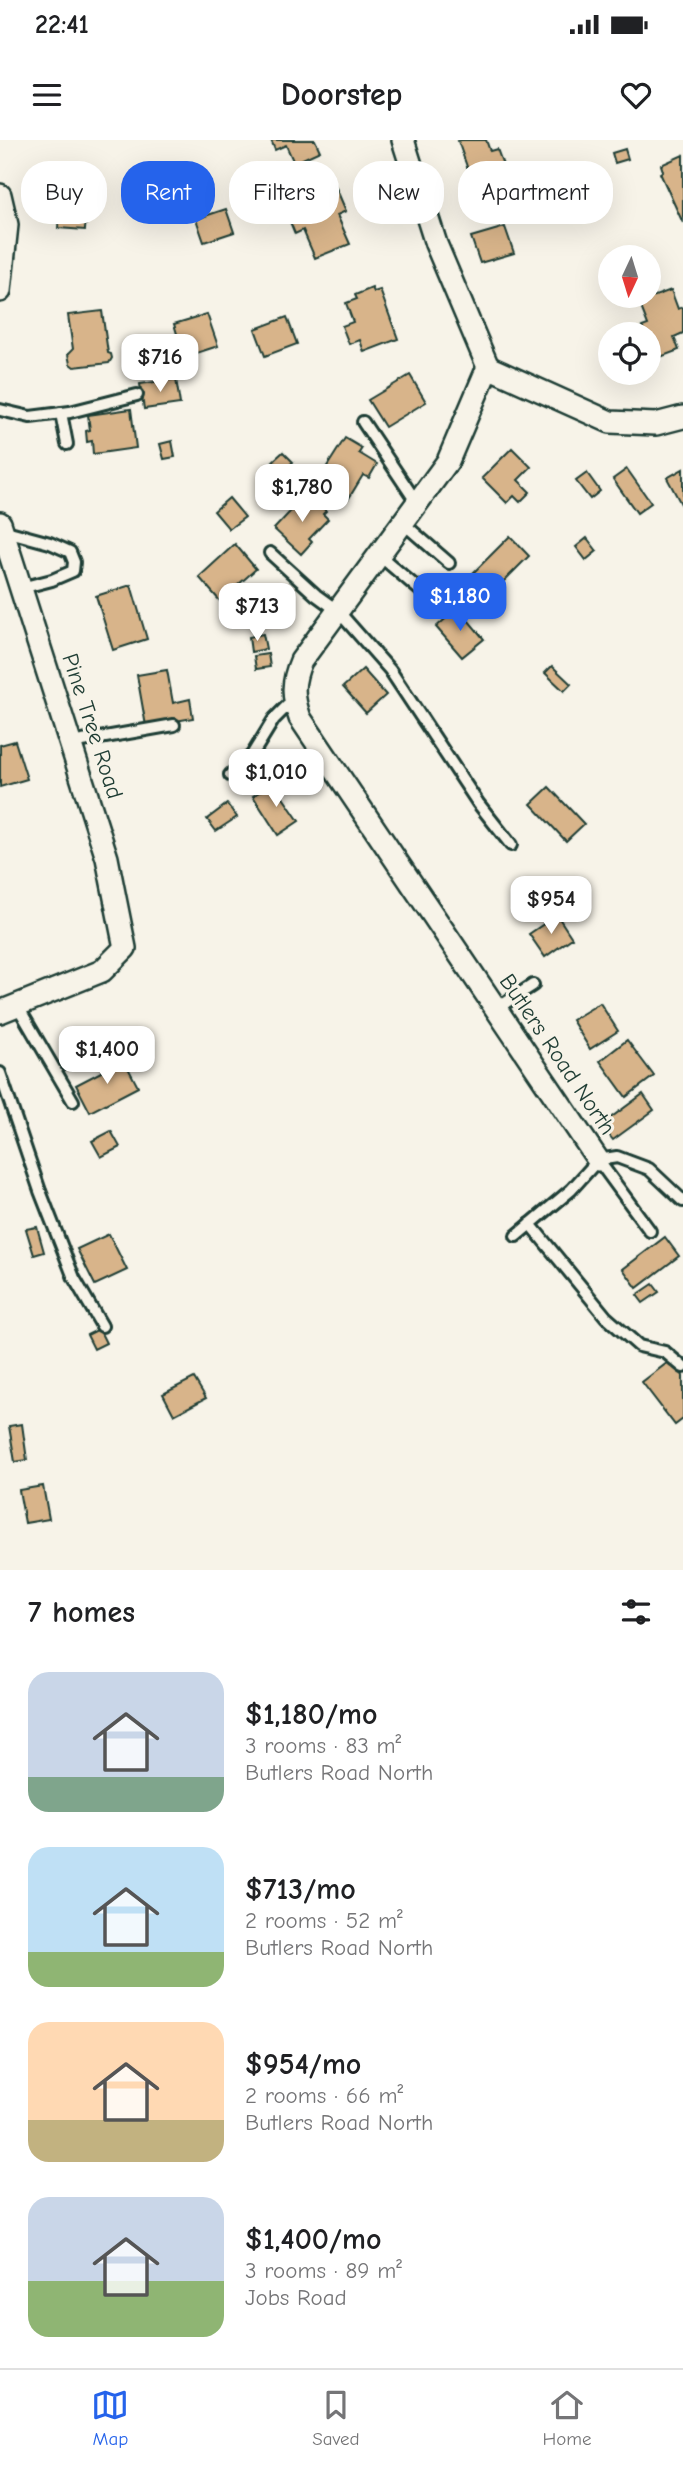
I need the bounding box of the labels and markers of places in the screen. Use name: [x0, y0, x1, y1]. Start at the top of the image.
pin: $716: [119, 334, 201, 394]
pin: $1,780: [245, 464, 359, 524]
pin: $1,180: [403, 574, 517, 633]
pin: $713: [216, 584, 298, 643]
pin: $1,010: [219, 750, 333, 809]
pin: $954: [510, 876, 592, 936]
pin: $1,400: [50, 1026, 164, 1086]

